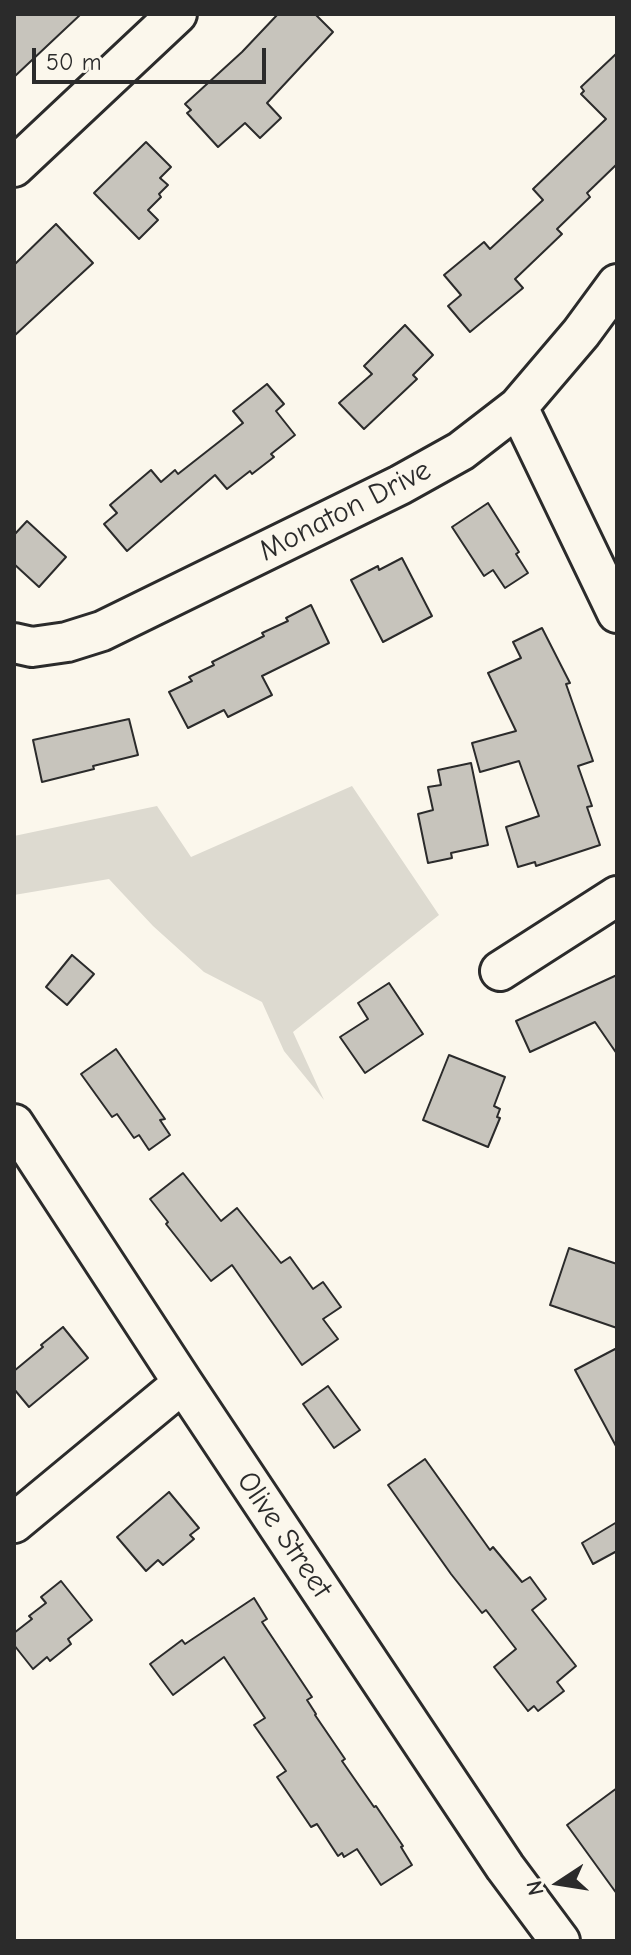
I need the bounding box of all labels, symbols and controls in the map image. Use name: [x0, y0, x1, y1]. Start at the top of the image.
scale bar: [36, 32, 270, 82]
text: 50 m: [46, 48, 102, 76]
street label: Monaton Drive: [253, 452, 437, 570]
street label: Olive Street: [229, 1465, 339, 1605]
north arrow: [519, 1843, 599, 1923]
text: N: [521, 1878, 550, 1898]

